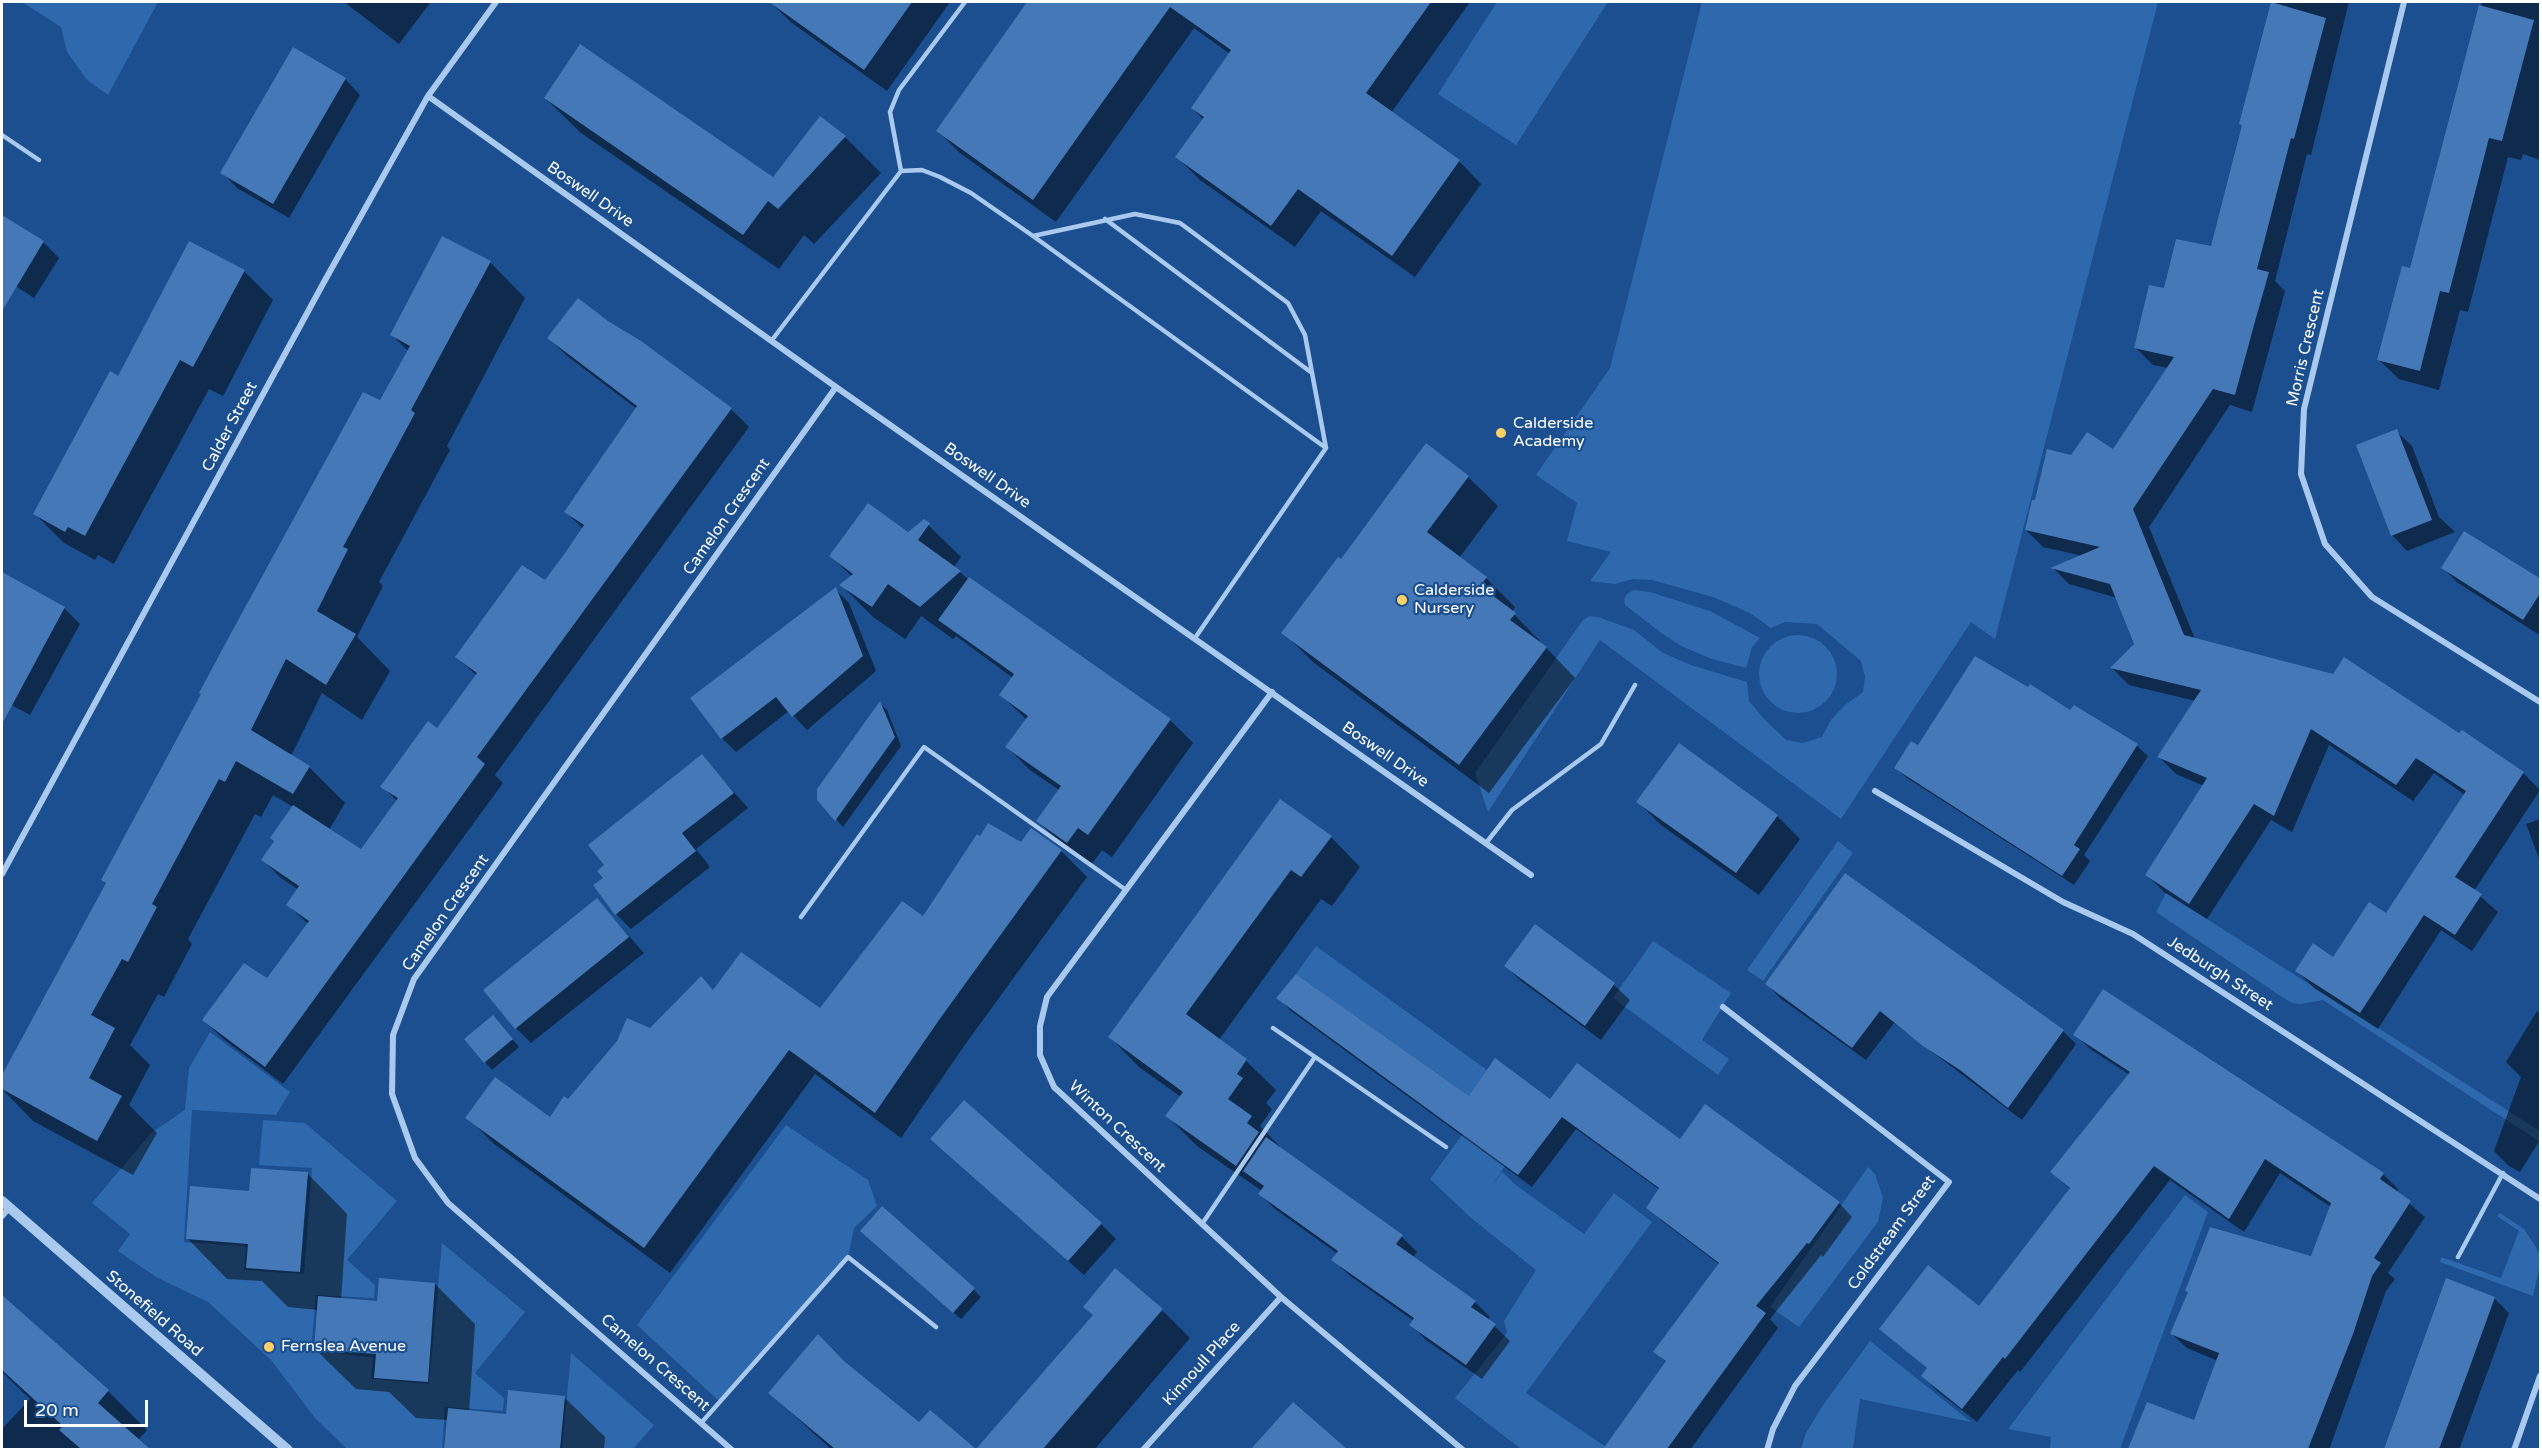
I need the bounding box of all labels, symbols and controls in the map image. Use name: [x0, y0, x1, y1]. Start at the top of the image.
street label: Boswell Drive: [543, 158, 637, 232]
street label: Morris Crescent: [2283, 287, 2329, 409]
street label: Calder Street: [198, 379, 262, 475]
place label: Calderside Academy: [1513, 414, 1593, 452]
marker: Calderside Academy: [1494, 426, 1508, 440]
street label: Boswell Drive: [940, 439, 1034, 513]
street label: Camelon Crescent: [679, 455, 775, 579]
place label: Calderside Nursery: [1414, 581, 1494, 619]
marker: Calderside Nursery: [1395, 593, 1409, 607]
street label: Boswell Drive: [1338, 718, 1432, 792]
street label: Camelon Crescent: [398, 851, 494, 975]
street label: Jedburgh Street: [2164, 933, 2276, 1015]
street label: Winton Crescent: [1064, 1077, 1170, 1177]
street label: Coldstream Street: [1844, 1172, 1940, 1294]
street label: Stonefield Road: [102, 1267, 206, 1361]
street label: Camelon Crescent: [597, 1310, 713, 1416]
street label: Kinnoull Place: [1159, 1318, 1245, 1410]
place label: Fernslea Avenue: [281, 1337, 406, 1357]
marker: Fernslea Avenue: [262, 1340, 276, 1354]
scale bar: [27, 1388, 152, 1426]
text: 20 m: [35, 1399, 79, 1421]

